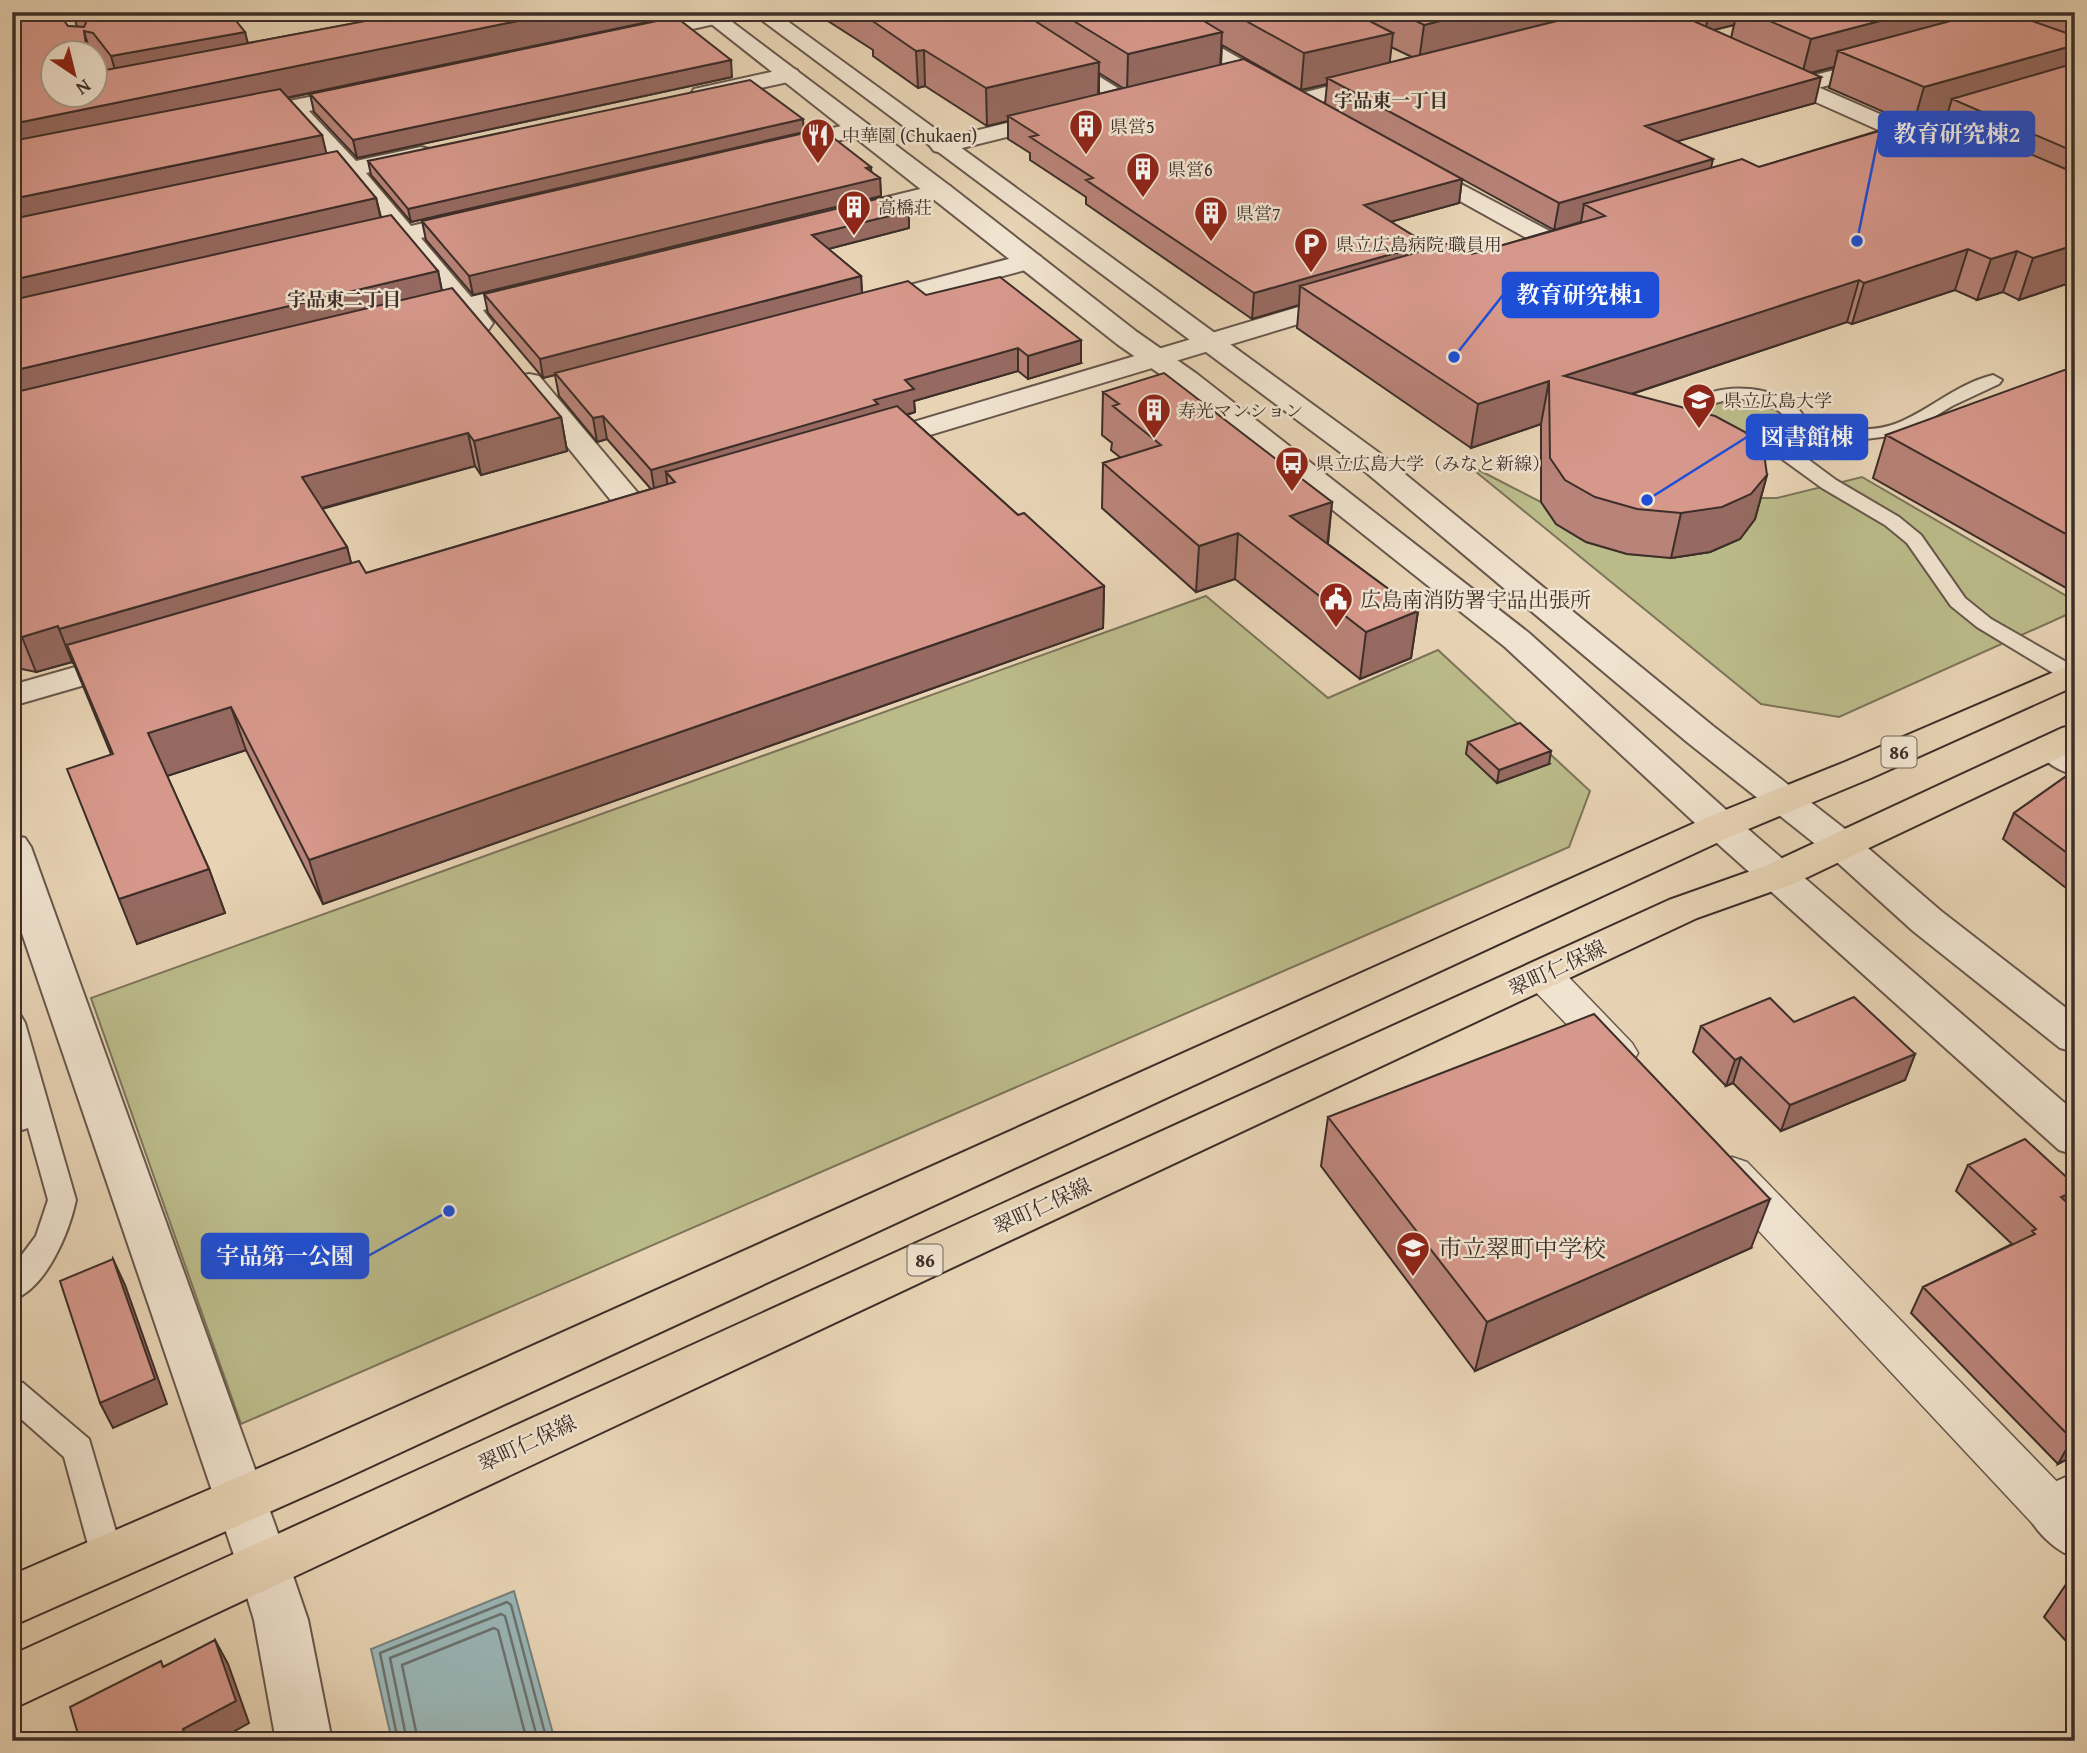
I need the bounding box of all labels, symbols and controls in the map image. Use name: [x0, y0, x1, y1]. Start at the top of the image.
north arrow: [38, 38, 108, 108]
text: N: [70, 73, 97, 103]
district label: 宇品東一丁目: [1334, 86, 1448, 114]
building icon: 県営5: [1067, 107, 1105, 156]
callout: 教育研究棟2: [1879, 112, 2034, 156]
place label: 県営5: [1110, 113, 1155, 140]
restaurant icon: 中華園 (Chukaen): [799, 116, 837, 165]
text: 教育研究棟2: [1894, 117, 2020, 150]
place label: 中華園 (Chukaen): [842, 122, 977, 149]
building icon: 県営6: [1124, 150, 1162, 199]
place label: 県営6: [1168, 156, 1213, 183]
building icon: 高橋荘: [835, 188, 873, 237]
place label: 高橋荘: [878, 194, 932, 221]
building icon: 県営7: [1192, 194, 1230, 243]
place label: 県営7: [1236, 200, 1281, 227]
parking icon: 県立広島病院 職員用: [1292, 225, 1330, 274]
place label: 県立広島病院 職員用: [1336, 231, 1502, 258]
callout: 教育研究棟1: [1503, 273, 1658, 317]
text: 教育研究棟1: [1517, 278, 1643, 311]
district label: 宇品東二丁目: [287, 285, 401, 313]
school or university icon: 県立広島大学: [1680, 381, 1718, 430]
place label: 県立広島大学: [1724, 387, 1832, 414]
building icon: 寿光マンション: [1135, 391, 1173, 440]
place label: 寿光マンション: [1178, 397, 1303, 424]
callout: 図書館棟: [1747, 415, 1867, 459]
text: 図書館棟: [1761, 420, 1853, 453]
bus stop icon: 県立広島大学（みなと新線）: [1273, 444, 1311, 493]
place label: 県立広島大学（みなと新線）: [1316, 450, 1550, 477]
public building icon: 広島南消防署宇品出張所: [1317, 580, 1355, 629]
place label: 広島南消防署宇品出張所: [1360, 584, 1591, 615]
road number: 86: [1882, 736, 1916, 768]
street label: 翠町仁保線: [1503, 932, 1611, 1004]
street label: 翠町仁保線: [988, 1170, 1096, 1242]
school or university icon: 市立翠町中学校: [1394, 1229, 1432, 1278]
place label: 市立翠町中学校: [1438, 1231, 1606, 1266]
callout: 宇品第一公園: [202, 1234, 368, 1278]
text: 宇品第一公園: [216, 1239, 354, 1272]
road number: 86: [908, 1244, 942, 1276]
street label: 翠町仁保線: [473, 1407, 581, 1479]

